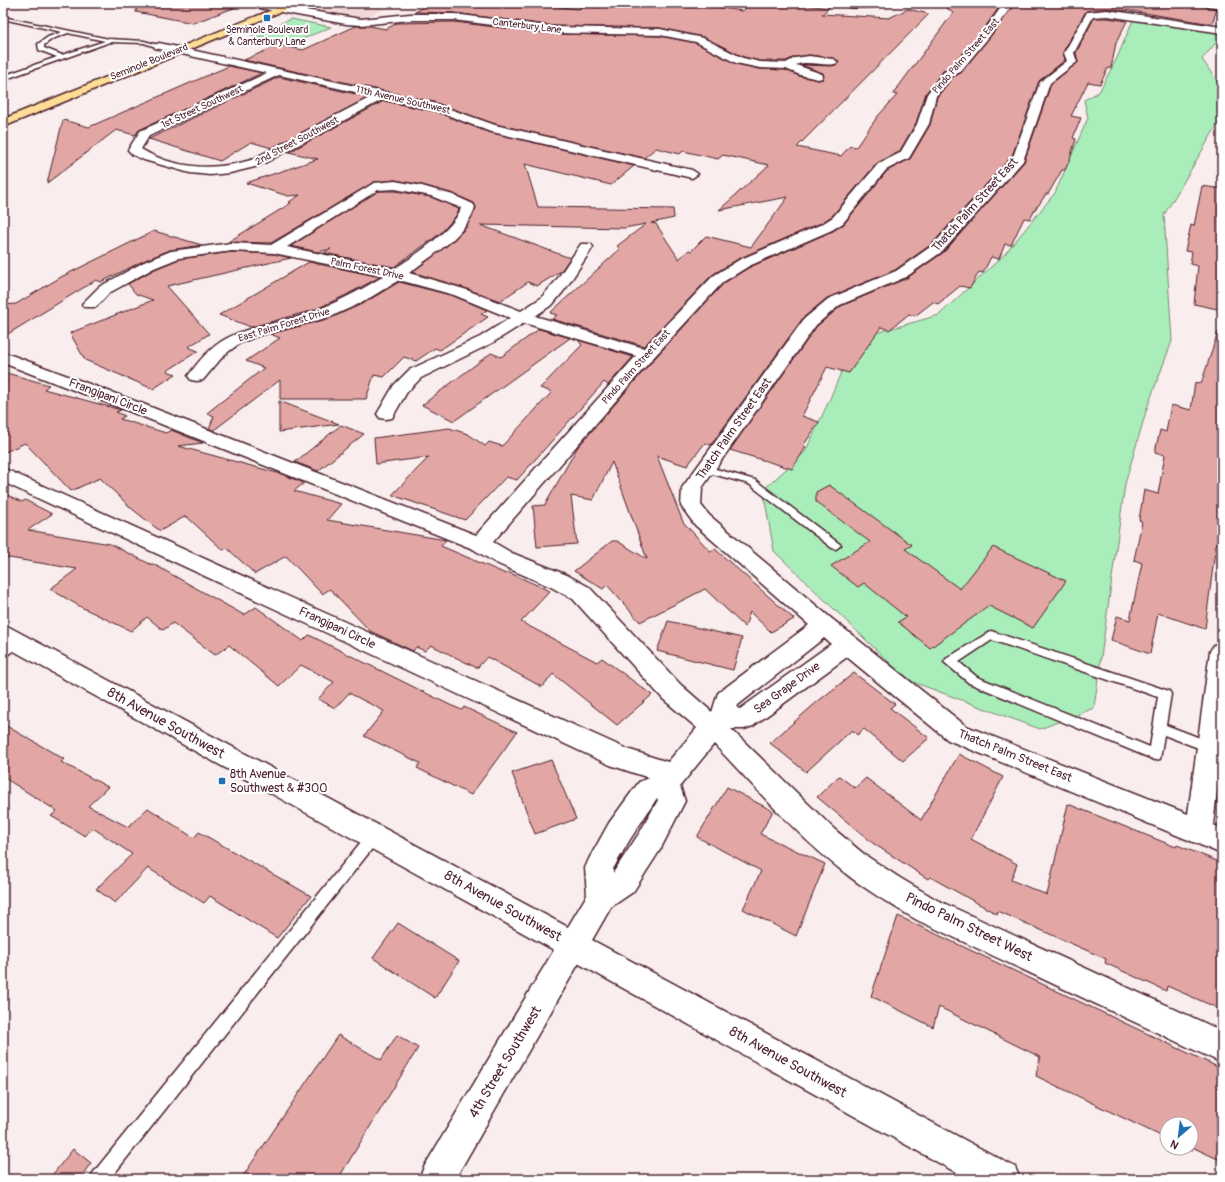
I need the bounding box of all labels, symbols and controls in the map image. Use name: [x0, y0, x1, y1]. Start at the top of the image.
marker: Seminole Boulevard & Canterbury Lane: [262, 13, 272, 23]
street label: Pindo Palm Street East: [930, 15, 1003, 96]
street label: Canterbury Lane: [492, 16, 562, 36]
place label: Seminole Boulevard & Canterbury Lane: [226, 24, 308, 48]
street label: Seminole Boulevard: [108, 41, 190, 83]
street label: 1st Street Southwest: [159, 82, 246, 131]
street label: 11th Avenue Southwest: [355, 83, 452, 117]
street label: 2nd Street Southwest: [253, 113, 342, 168]
street label: Thatch Palm Street East: [929, 155, 1021, 255]
street label: Palm Forest Drive: [329, 255, 405, 283]
street label: East Palm Forest Drive: [237, 305, 331, 345]
street label: Pindo Palm Street East: [599, 327, 673, 407]
street label: Frangipani Circle: [67, 375, 149, 419]
street label: Thatch Palm Street East: [693, 375, 775, 483]
street label: Frangipani Circle: [296, 604, 378, 652]
street label: Sea Grape Drive: [751, 659, 823, 717]
street label: 8th Avenue Southwest: [104, 684, 228, 762]
street label: Thatch Palm Street East: [956, 726, 1074, 786]
place label: 8th Avenue Southwest & #300: [230, 767, 327, 796]
marker: 8th Avenue Southwest & #300: [217, 776, 227, 786]
street label: 8th Avenue Southwest: [441, 867, 565, 945]
street label: Pindo Palm Street West: [903, 889, 1036, 965]
street label: 4th Street Southwest: [465, 1003, 545, 1121]
street label: 8th Avenue Southwest: [726, 1023, 850, 1101]
north arrow: [1159, 1116, 1199, 1156]
text: N: [1168, 1137, 1181, 1152]

